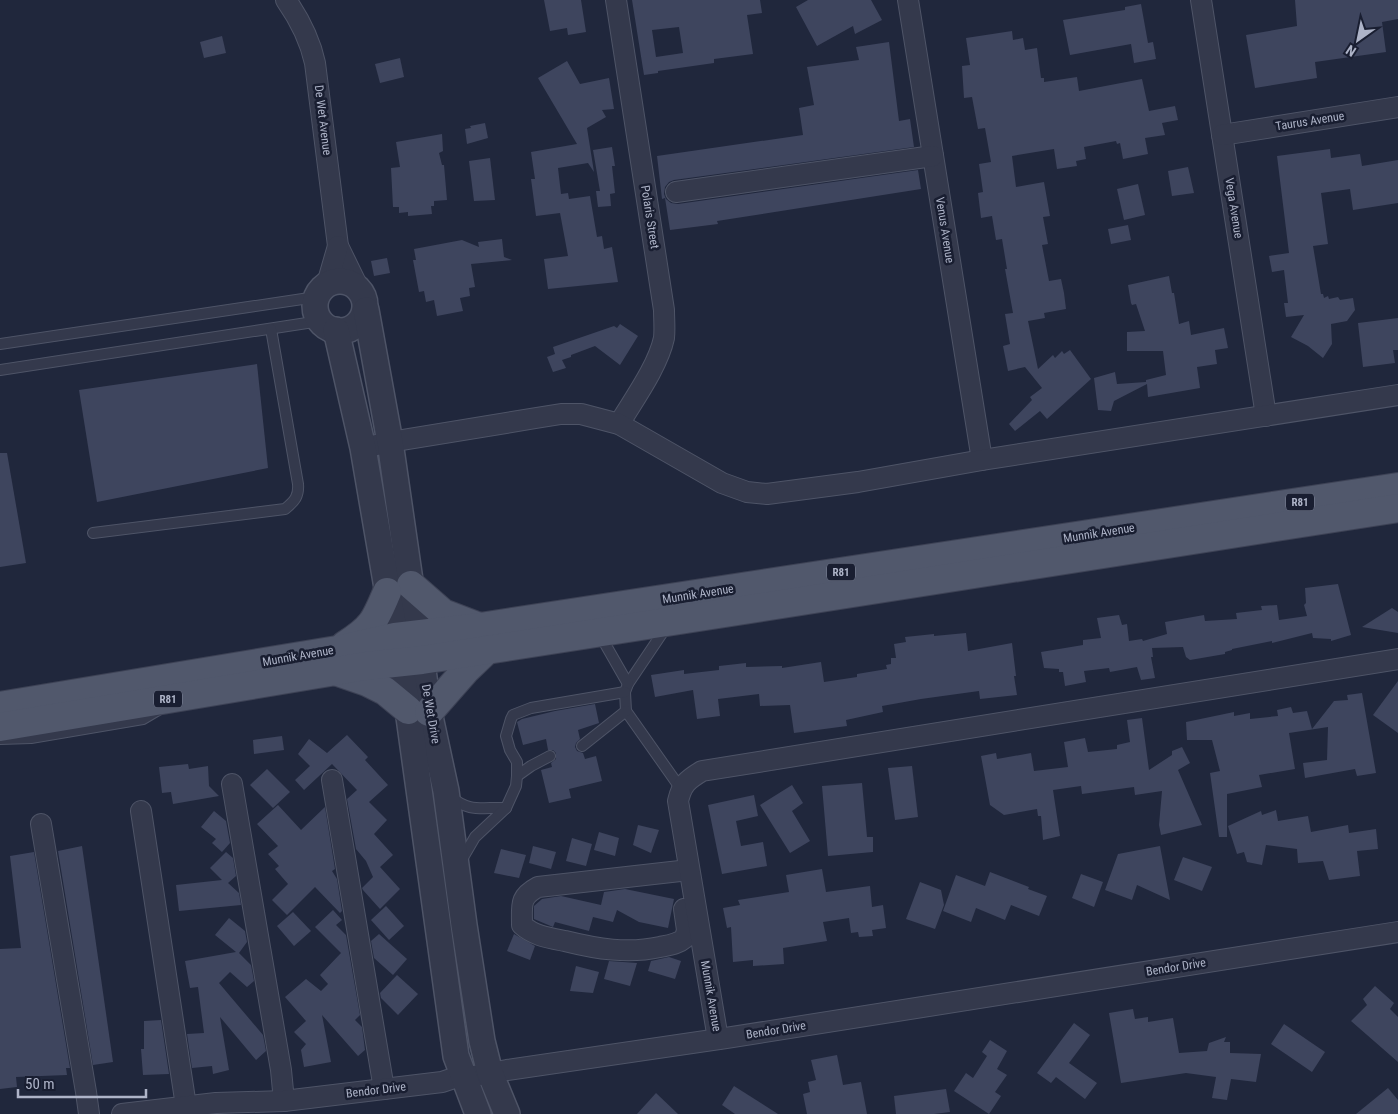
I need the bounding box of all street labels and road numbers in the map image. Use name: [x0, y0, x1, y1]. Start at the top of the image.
street label: De Wet Avenue: [312, 84, 334, 156]
street label: Taurus Avenue: [1275, 109, 1346, 133]
street label: Vega Avenue: [1222, 177, 1246, 240]
street label: Polaris Street: [638, 184, 662, 250]
street label: Venus Avenue: [933, 196, 957, 264]
road number: R81: [1286, 494, 1314, 511]
street label: Munnik Avenue: [1062, 520, 1136, 546]
road number: R81: [827, 564, 855, 580]
street label: Munnik Avenue: [661, 581, 735, 607]
street label: Munnik Avenue: [261, 643, 335, 669]
street label: De Wet Drive: [419, 683, 443, 745]
road number: R81: [154, 691, 182, 708]
street label: Bendor Drive: [1145, 955, 1207, 979]
street label: Munnik Avenue: [698, 959, 724, 1033]
street label: Bendor Drive: [745, 1018, 807, 1042]
street label: Bendor Drive: [345, 1079, 407, 1101]

